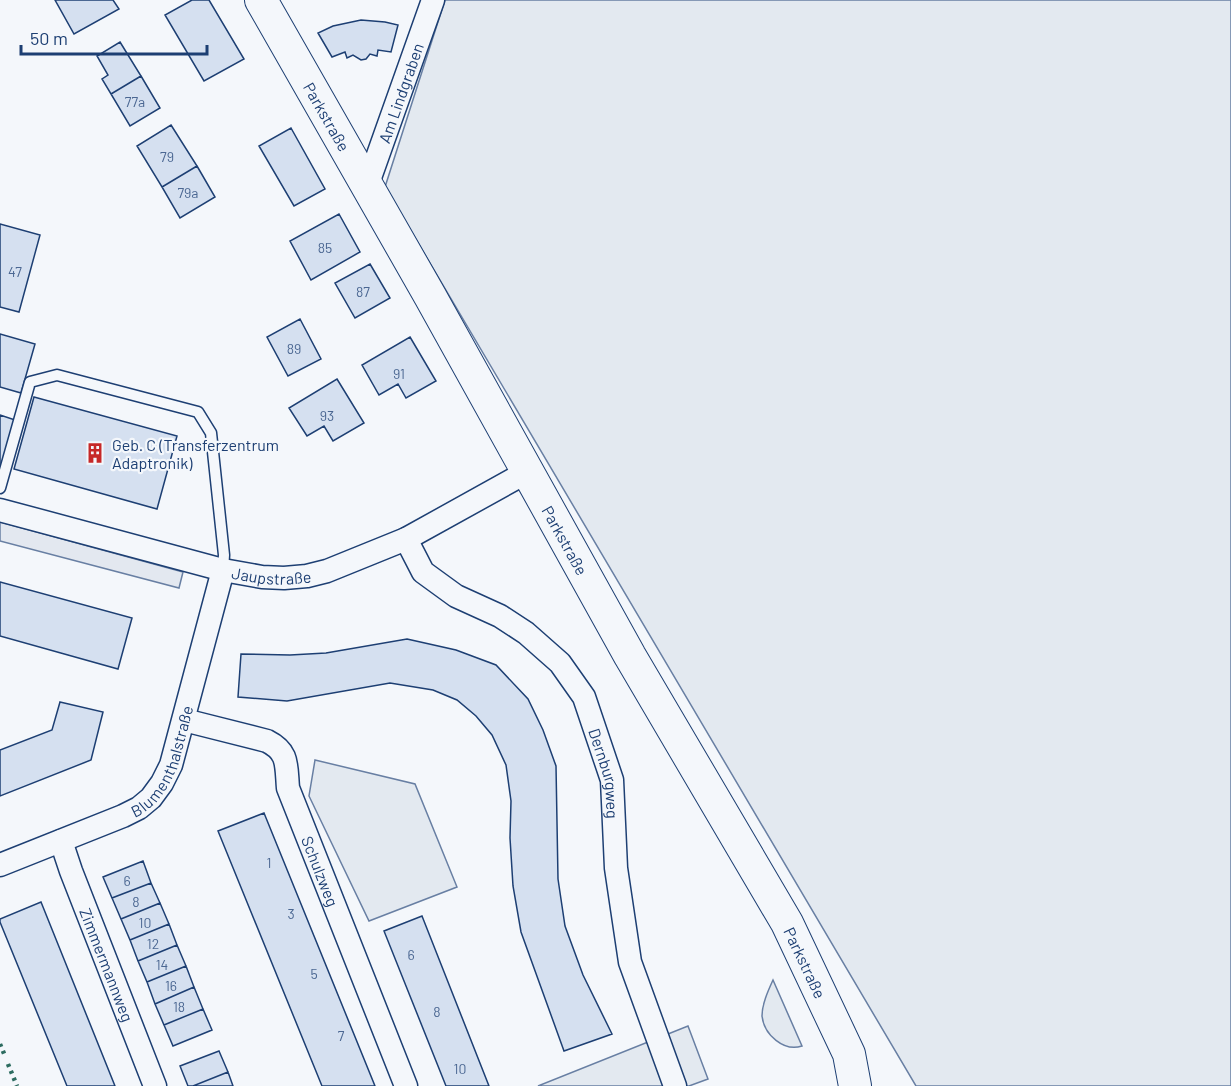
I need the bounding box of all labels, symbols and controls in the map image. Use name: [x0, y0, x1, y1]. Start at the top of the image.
scale bar: [21, 18, 207, 56]
text: 50 m: [30, 27, 68, 49]
street label: Am Lindgraben: [374, 40, 427, 145]
street label: Parkstraße: [300, 79, 355, 154]
house number: 77a: [125, 93, 145, 110]
house number: 79: [160, 148, 174, 165]
house number: 79a: [177, 184, 199, 201]
house number: 85: [318, 239, 332, 256]
house number: 47: [8, 263, 22, 280]
house number: 87: [356, 283, 370, 300]
house number: 89: [287, 340, 301, 357]
house number: 91: [393, 365, 405, 382]
house number: 93: [320, 407, 334, 424]
place label: Geb. C (Transferzentrum Adaptronik): [112, 435, 279, 472]
building icon: Geb. C (Transferzentrum Adaptronik): [83, 441, 107, 465]
street label: Parkstraße: [539, 502, 592, 578]
street label: Jaupstraße: [230, 562, 312, 588]
street label: Blumenthalstraße: [127, 703, 196, 820]
street label: Dernburgweg: [586, 726, 623, 819]
street label: Schulzweg: [298, 833, 343, 909]
house number: 1: [267, 854, 271, 871]
house number: 6: [123, 872, 131, 889]
house number: 8: [132, 893, 140, 910]
street label: Zimmermannweg: [77, 905, 138, 1024]
house number: 3: [287, 905, 295, 922]
house number: 10: [139, 914, 151, 931]
street label: Parkstraße: [781, 924, 831, 1001]
house number: 12: [147, 935, 159, 952]
house number: 6: [407, 946, 415, 963]
house number: 14: [156, 956, 168, 973]
house number: 5: [310, 965, 318, 982]
house number: 16: [165, 977, 177, 994]
house number: 18: [173, 998, 185, 1015]
house number: 8: [433, 1003, 441, 1020]
house number: 7: [338, 1027, 345, 1044]
house number: 10: [454, 1060, 466, 1077]

